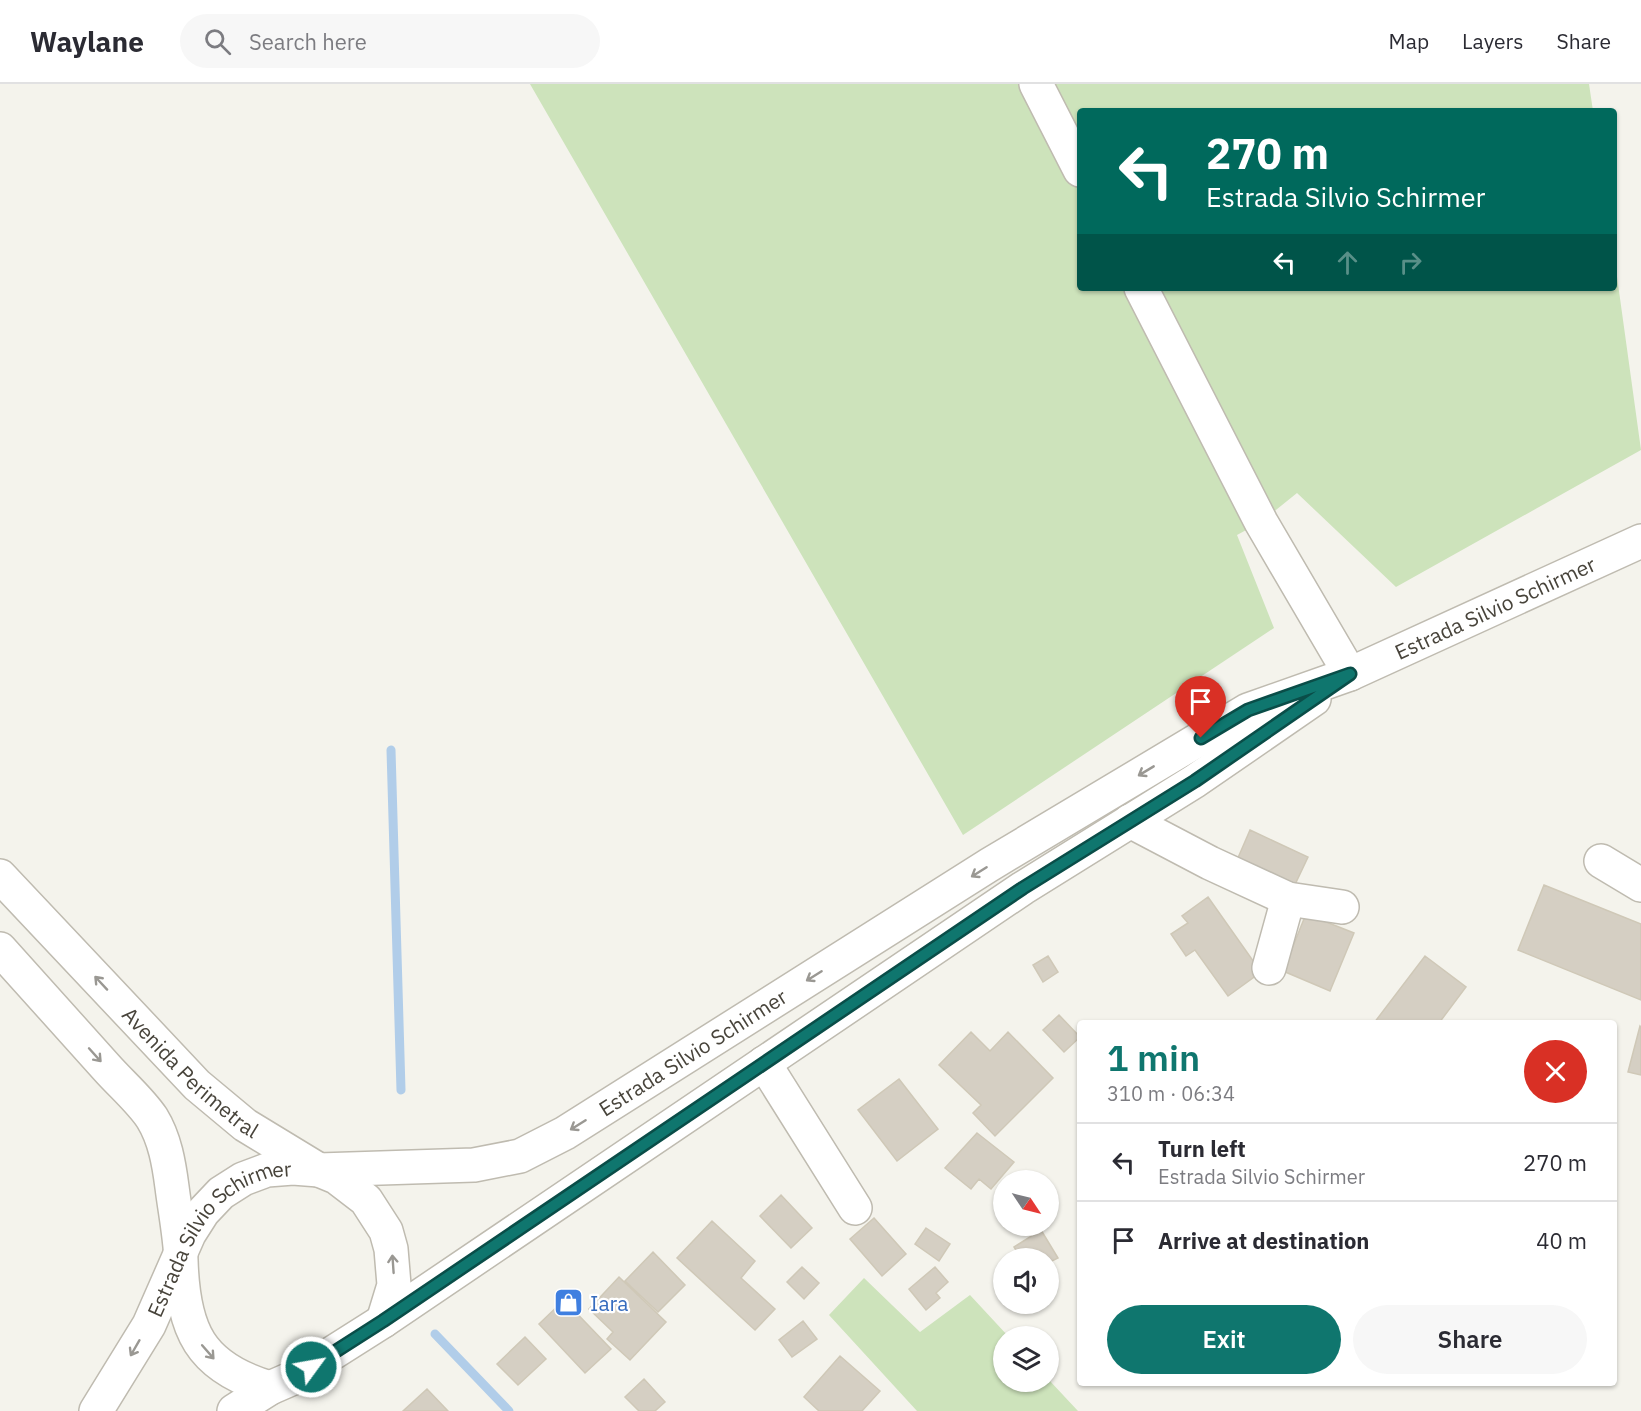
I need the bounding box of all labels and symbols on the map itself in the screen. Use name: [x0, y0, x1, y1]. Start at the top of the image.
street label: Estrada Silvio Schirmer: [1390, 550, 1600, 666]
pin: [1175, 676, 1226, 738]
one-way arrow: [1138, 766, 1155, 778]
one-way arrow: [971, 866, 988, 878]
one-way arrow: [806, 970, 823, 982]
one-way arrow: [94, 976, 108, 991]
street label: Estrada Silvio Schirmer: [593, 982, 792, 1122]
street label: Avenida Perimetral: [116, 1001, 264, 1144]
one-way arrow: [88, 1047, 102, 1062]
one-way arrow: [570, 1118, 587, 1131]
street label: Estrada Silvio Schirmer: [140, 1154, 293, 1321]
north arrow: [993, 1170, 1059, 1236]
one-way arrow: [387, 1254, 398, 1274]
shop icon: Iara: [553, 1287, 585, 1319]
place label: Iara: [590, 1289, 628, 1317]
position arrow: [279, 1335, 343, 1399]
one-way arrow: [129, 1340, 141, 1357]
one-way arrow: [201, 1344, 215, 1359]

